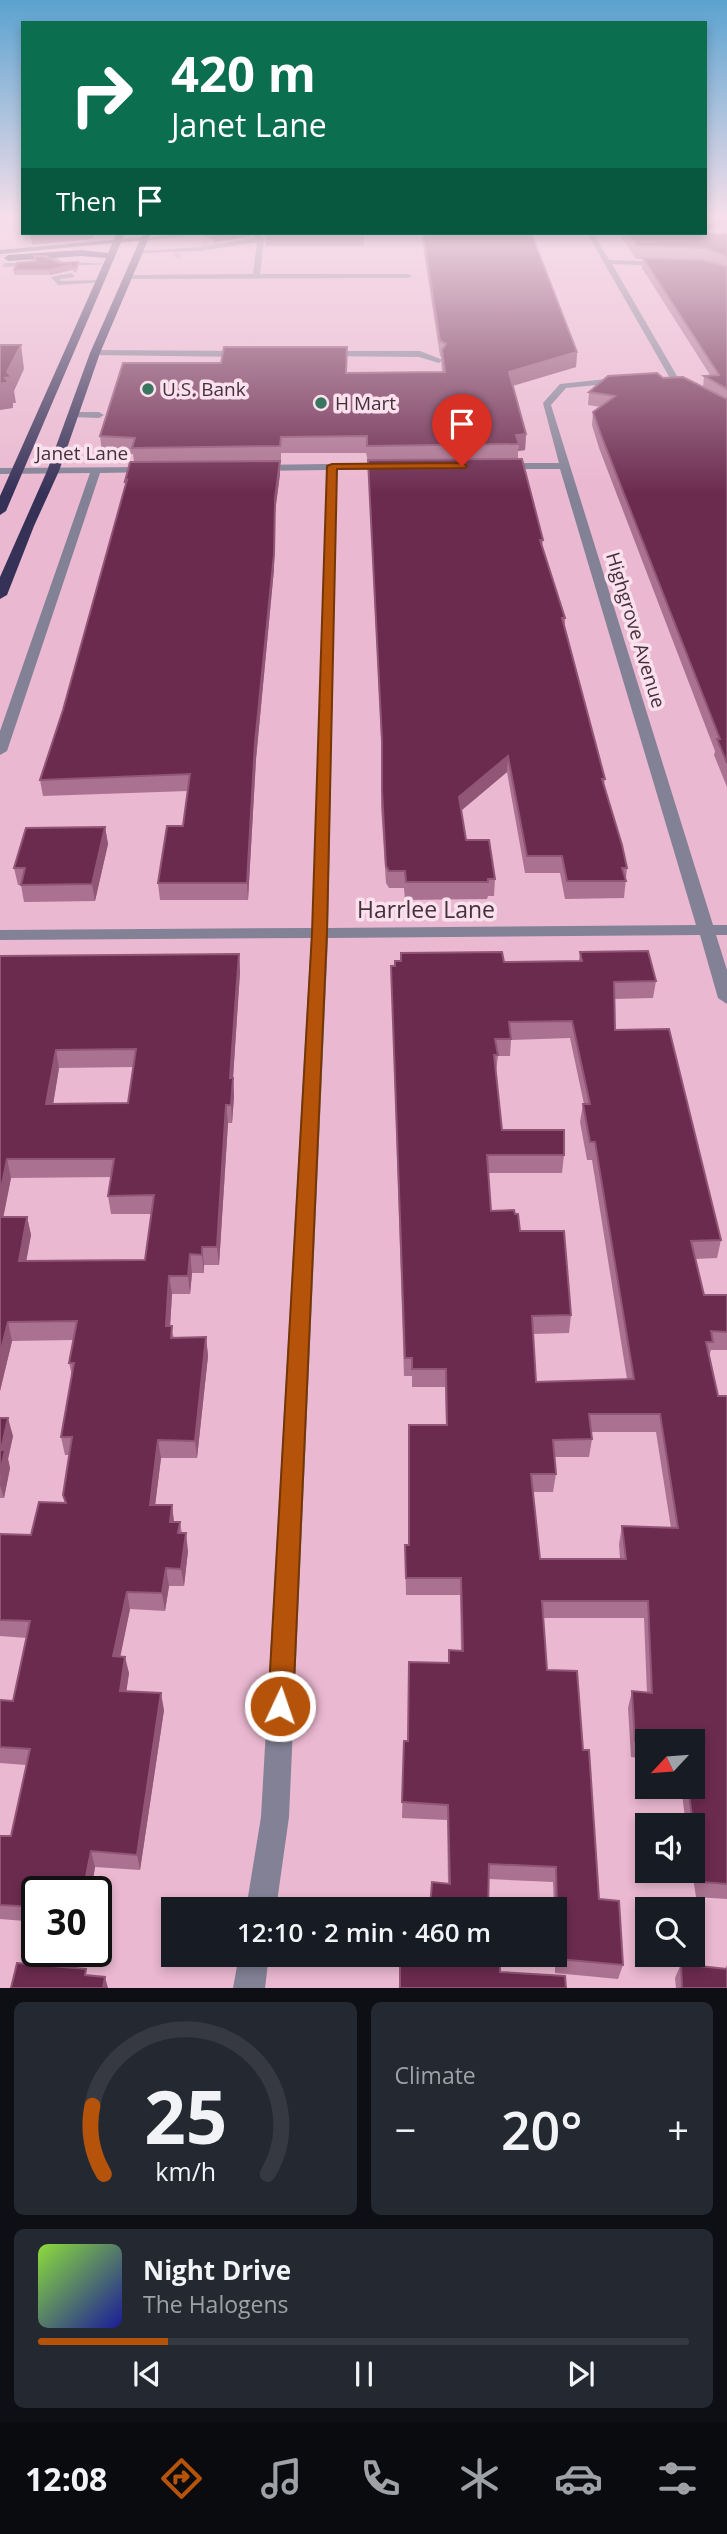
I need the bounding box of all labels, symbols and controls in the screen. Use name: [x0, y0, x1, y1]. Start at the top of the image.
text: 420 m: [171, 40, 316, 106]
icon: right: [56, 49, 147, 140]
text: Janet Lane: [171, 103, 327, 146]
icon: arrive: [131, 182, 169, 220]
text: Then: [56, 183, 117, 219]
place label: U.S. Bank: [162, 376, 246, 402]
marker: U.S. Bank: [140, 381, 156, 397]
place label: H Mart: [335, 390, 396, 416]
pin: [432, 394, 492, 466]
marker: H Mart: [313, 395, 329, 411]
icon: arrive: [443, 405, 481, 443]
street label: Janet Lane: [34, 440, 128, 466]
street label: Highgrove Avenue: [600, 549, 672, 711]
street label: Harrlee Lane: [357, 893, 495, 925]
position arrow: [243, 1669, 317, 1743]
north arrow: [635, 1729, 705, 1799]
map controls: [635, 1729, 705, 1967]
button: sound: [635, 1813, 705, 1883]
speed limit sign: 30: [21, 1876, 112, 1967]
button: search: [635, 1897, 705, 1967]
text: 12:10 · 2 min · 460 m: [237, 1914, 491, 1950]
text: Climate: [395, 2059, 476, 2091]
text: 25: [144, 2067, 227, 2166]
text: 20°: [501, 2094, 583, 2165]
text: −: [395, 2103, 416, 2155]
text: +: [667, 2103, 689, 2155]
text: km/h: [155, 2154, 216, 2188]
text: Night Drive: [143, 2252, 291, 2288]
text: The Halogens: [143, 2288, 289, 2320]
icon: previous: [128, 2355, 166, 2393]
icon: pause: [345, 2355, 383, 2393]
icon: next: [562, 2355, 600, 2393]
icon: directions: [157, 2454, 206, 2503]
icon: music: [257, 2454, 306, 2503]
icon: phone: [356, 2454, 405, 2503]
icon: climate: [455, 2454, 504, 2503]
icon: car: [554, 2454, 603, 2503]
icon: filters: [653, 2454, 702, 2503]
text: 12:08: [25, 2457, 107, 2500]

